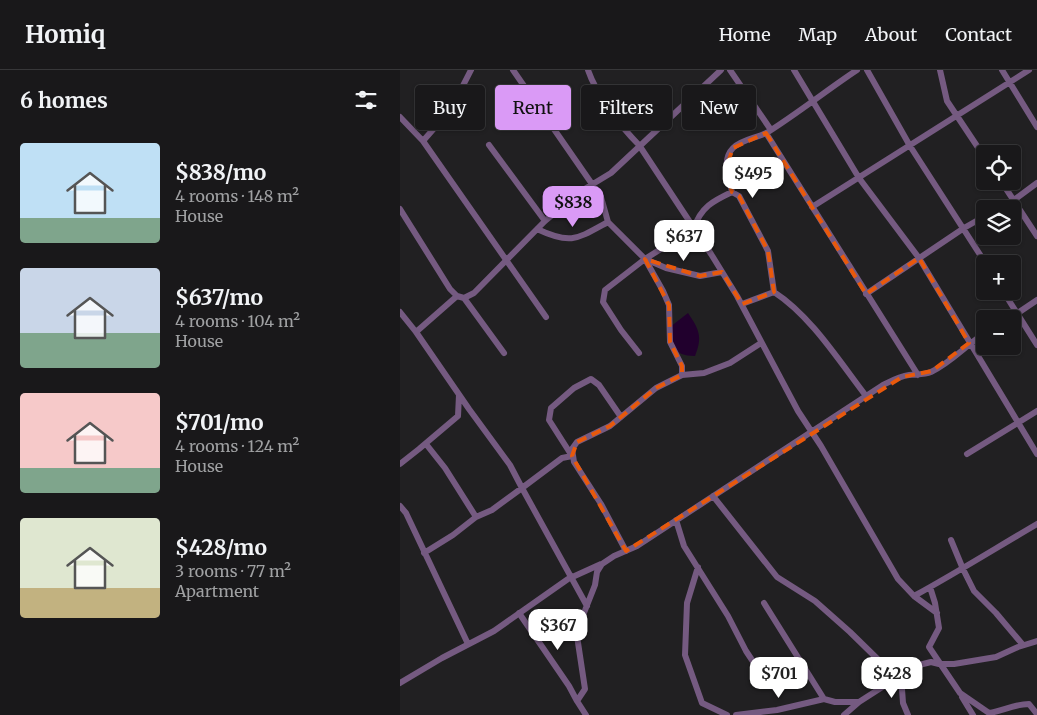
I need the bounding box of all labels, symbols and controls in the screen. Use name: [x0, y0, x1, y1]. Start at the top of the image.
text: Homiq: [25, 19, 105, 50]
text: Home: [719, 23, 771, 46]
text: Map: [799, 23, 837, 46]
text: About: [865, 23, 917, 46]
text: Contact: [945, 23, 1012, 46]
chip: Buy: [415, 85, 485, 130]
chip: Rent: [495, 85, 571, 130]
chip: Filters: [581, 85, 672, 130]
chip: New: [682, 85, 756, 130]
icon: filters: [352, 86, 380, 114]
text: 6 homes: [20, 87, 108, 114]
map controls: [976, 145, 1021, 355]
button: locate: [976, 145, 1021, 190]
pin: $495: [723, 156, 783, 199]
text: $838/mo: [175, 159, 266, 186]
icon: home: [60, 163, 120, 223]
text: $495: [734, 163, 772, 183]
text: 4 rooms · 148 m²: [175, 186, 299, 206]
pin: $838: [543, 186, 603, 228]
text: $838: [554, 192, 592, 212]
button: layers: [976, 200, 1021, 245]
text: House: [175, 206, 223, 226]
pin: $637: [654, 220, 714, 262]
text: $637: [665, 226, 703, 246]
button: +: [976, 255, 1021, 300]
text: $637/mo: [175, 284, 263, 311]
icon: home: [60, 288, 120, 348]
button: −: [976, 310, 1021, 355]
text: 4 rooms · 104 m²: [175, 311, 300, 331]
text: House: [175, 331, 223, 351]
text: $701/mo: [175, 409, 264, 436]
icon: home: [60, 413, 120, 473]
text: 4 rooms · 124 m²: [175, 436, 299, 456]
text: House: [175, 456, 223, 476]
text: $428/mo: [175, 534, 267, 561]
icon: home: [60, 538, 120, 598]
text: 3 rooms · 77 m²: [175, 561, 291, 581]
text: Apartment: [175, 581, 259, 601]
pin: $367: [528, 608, 588, 651]
text: $367: [539, 615, 577, 635]
pin: $701: [749, 656, 809, 699]
pin: $428: [862, 656, 922, 699]
text: $701: [761, 663, 797, 683]
text: $428: [872, 663, 912, 683]

